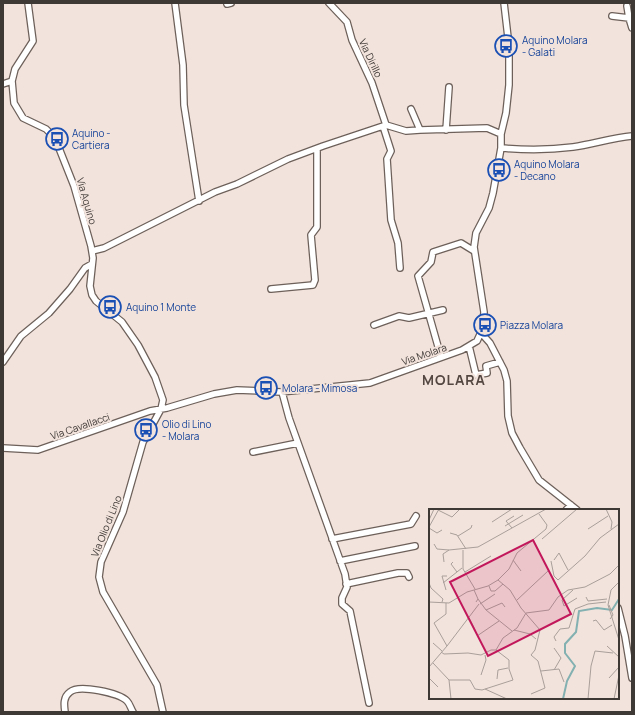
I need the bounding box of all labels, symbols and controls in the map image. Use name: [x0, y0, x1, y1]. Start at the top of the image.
bus stop icon: Aquino Molara - Galati: [493, 33, 519, 59]
place label: Aquino Molara - Galati: [522, 33, 588, 59]
street label: Via Dirillo: [356, 36, 386, 80]
bus stop icon: Aquino - Cartiera: [44, 126, 70, 152]
place label: Aquino - Cartiera: [72, 126, 111, 152]
bus stop icon: Aquino Molara - Decano: [486, 157, 512, 183]
place label: Aquino Molara - Decano: [514, 157, 580, 183]
street label: Via Aquino: [74, 176, 100, 226]
bus stop icon: Aquino 1 Monte: [97, 294, 123, 320]
place label: Aquino 1 Monte: [126, 300, 196, 314]
bus stop icon: Piazza Molara: [472, 312, 498, 338]
place label: Piazza Molara: [500, 318, 563, 332]
street label: Via Molara: [400, 340, 448, 368]
district label: MOLARA: [422, 370, 486, 389]
bus stop icon: Molara - Mimosa: [253, 375, 279, 401]
place label: Molara - Mimosa: [282, 381, 357, 395]
street label: Via Cavallacci: [48, 409, 112, 443]
bus stop icon: Olio di Lino - Molara: [133, 417, 159, 443]
place label: Olio di Lino - Molara: [162, 417, 211, 443]
street label: Via Olio di Lino: [87, 493, 125, 559]
inset map: [429, 509, 619, 699]

